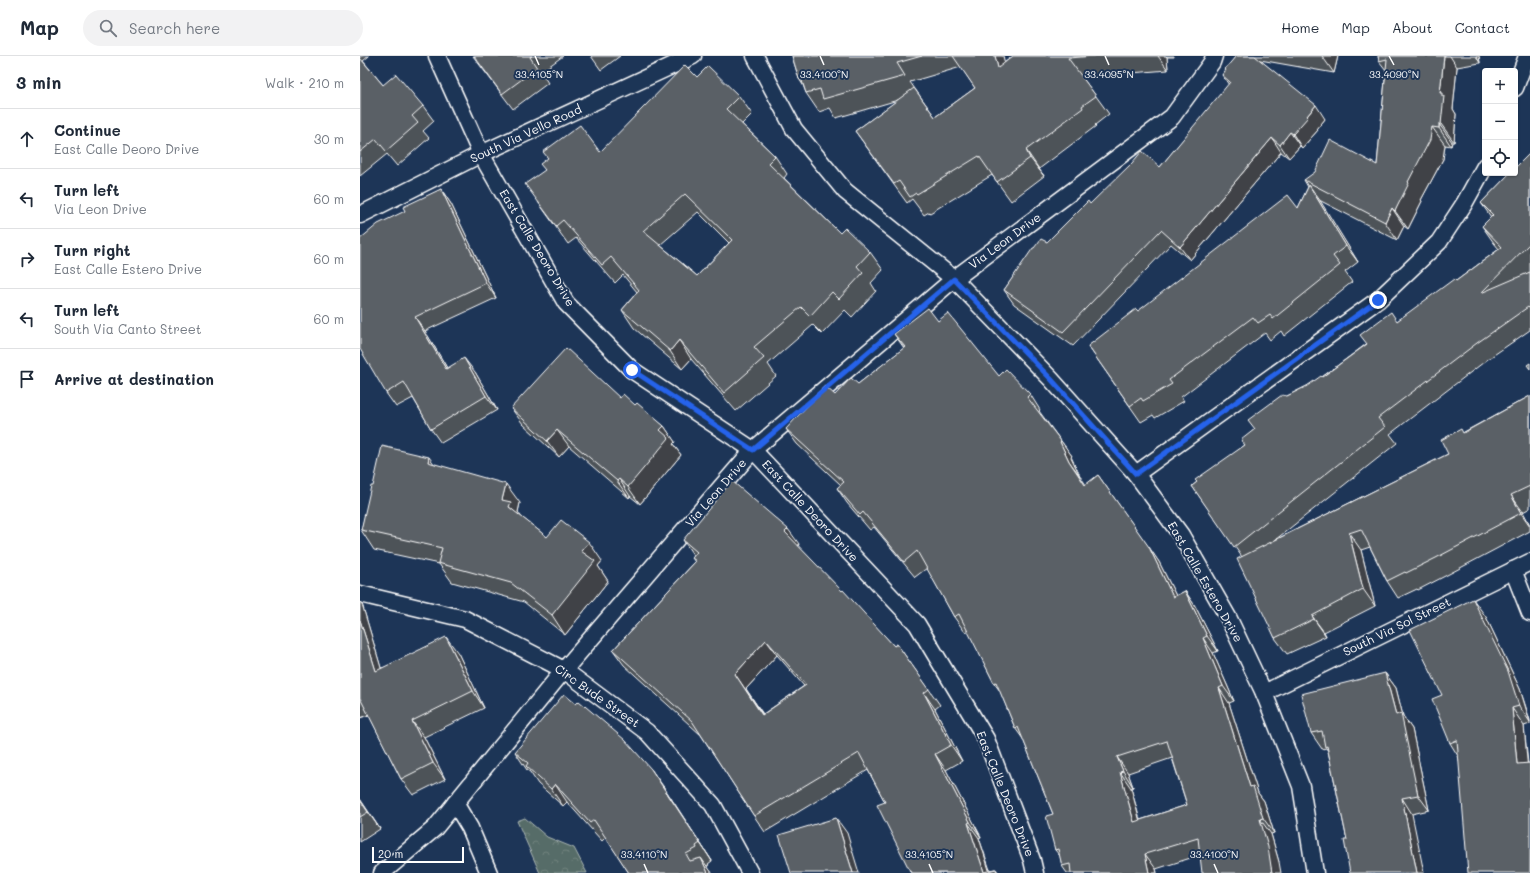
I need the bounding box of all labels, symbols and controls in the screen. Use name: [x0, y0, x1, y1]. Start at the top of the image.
search box: [83, 10, 363, 46]
text: Map: [20, 15, 59, 40]
icon: search: [97, 17, 119, 39]
text: Search here: [129, 18, 220, 38]
text: Home: [1281, 18, 1319, 37]
text: Map: [1341, 18, 1370, 37]
text: About: [1392, 18, 1433, 37]
text: Contact: [1455, 18, 1510, 37]
text: 33.4105°N: [515, 67, 563, 81]
text: 33.4100°N: [800, 67, 848, 81]
text: 33.4095°N: [1084, 67, 1134, 81]
text: 33.4090°N: [1369, 67, 1419, 81]
map controls: [1482, 68, 1518, 176]
button: +: [1482, 68, 1518, 104]
text: 3 min: [16, 71, 61, 93]
text: Walk · 210 m: [265, 74, 344, 91]
street label: South Via Vello Road: [467, 100, 584, 166]
button: −: [1482, 104, 1518, 140]
text: Continue: [54, 120, 121, 140]
icon: ahead: [16, 128, 38, 150]
text: 30 m: [314, 130, 344, 147]
text: East Calle Deoro Drive: [54, 140, 199, 157]
button: locate: [1482, 140, 1518, 176]
text: Turn left: [54, 180, 119, 200]
street label: East Calle Deoro Drive: [496, 186, 579, 309]
icon: left: [16, 188, 38, 210]
text: 60 m: [314, 190, 344, 207]
text: Via Leon Drive: [54, 200, 147, 217]
street label: Via Leon Drive: [965, 209, 1044, 272]
text: Turn right: [54, 240, 131, 260]
icon: right: [16, 248, 38, 270]
text: 60 m: [314, 250, 344, 267]
text: East Calle Estero Drive: [54, 260, 202, 277]
route end: [1369, 291, 1387, 309]
text: Turn left: [54, 300, 119, 320]
icon: left: [16, 308, 38, 330]
text: 60 m: [314, 310, 344, 327]
text: South Via Canto Street: [54, 320, 202, 337]
route start: [623, 361, 641, 379]
icon: arrive: [16, 368, 38, 390]
text: Arrive at destination: [54, 369, 214, 389]
street label: Via Leon Drive: [681, 455, 749, 530]
street label: East Calle Deoro Drive: [759, 456, 862, 565]
street label: East Calle Estero Drive: [1165, 518, 1247, 645]
street label: South Via Sol Street: [1340, 593, 1453, 659]
street label: Circ Bude Street: [552, 660, 643, 730]
street label: East Calle Deoro Drive: [973, 728, 1038, 859]
scale bar: [372, 845, 464, 864]
text: 20 m: [378, 846, 403, 861]
text: 33.4110°N: [621, 847, 667, 861]
text: 33.4105°N: [905, 847, 953, 861]
text: 33.4100°N: [1190, 847, 1238, 861]

